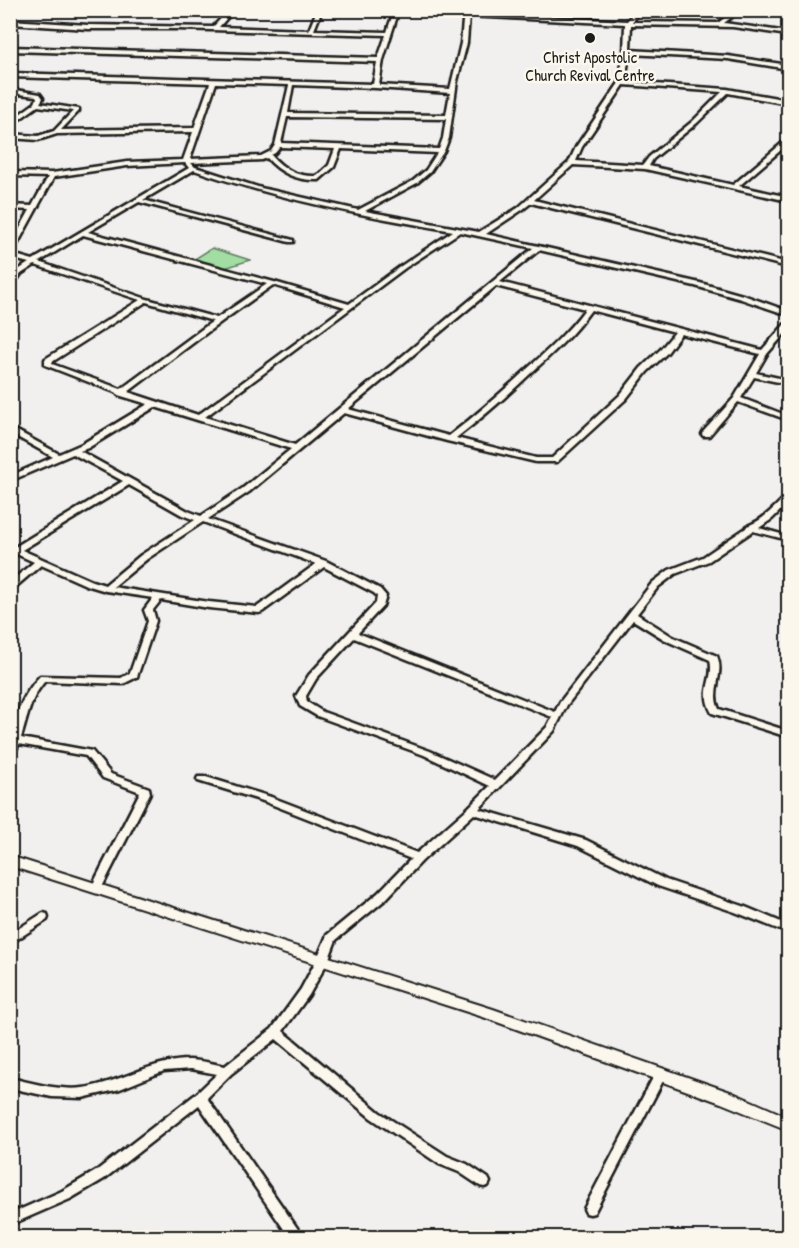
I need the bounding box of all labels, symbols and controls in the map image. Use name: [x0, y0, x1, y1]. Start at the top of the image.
marker: Christ Apostolic Church Revival Centre: [583, 31, 597, 45]
place label: Christ Apostolic Church Revival Centre: [525, 46, 655, 86]

